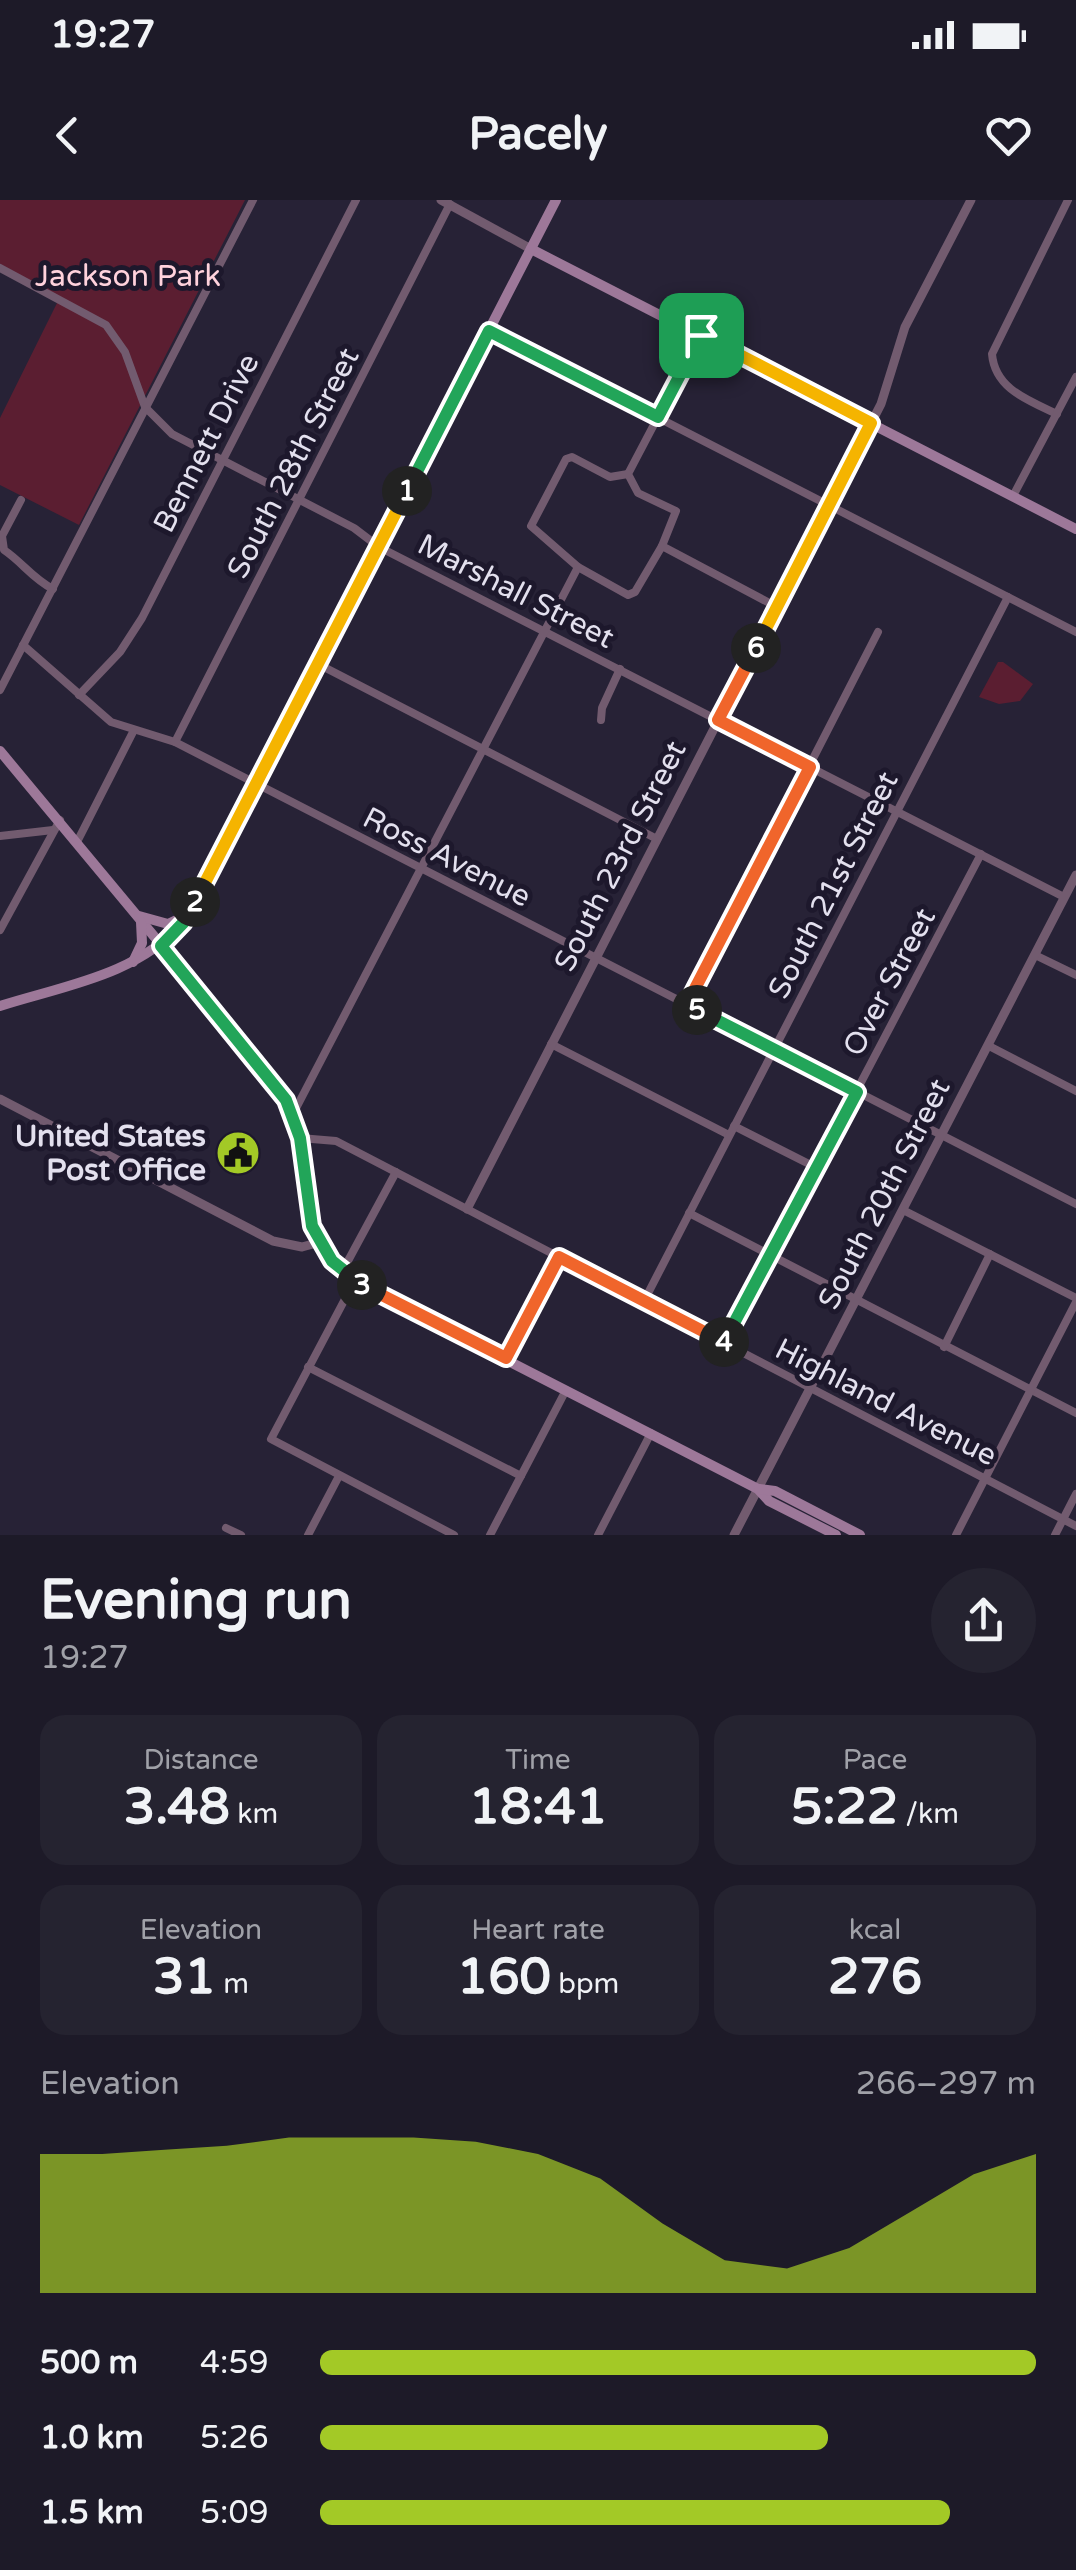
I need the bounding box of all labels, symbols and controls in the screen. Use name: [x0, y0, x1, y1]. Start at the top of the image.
text: 19:27: [50, 12, 155, 58]
icon: back: [40, 108, 95, 163]
text: Pacely: [468, 108, 608, 162]
icon: heart: [981, 108, 1036, 163]
park label: Jackson Park: [35, 258, 221, 295]
pin: [659, 293, 744, 378]
icon: arrive: [674, 308, 729, 363]
street label: South 28th Street: [219, 342, 367, 585]
street label: Bennett Drive: [146, 348, 267, 539]
pin: 1: [382, 466, 432, 516]
text: 1: [398, 474, 416, 508]
street label: Marshall Street: [411, 526, 620, 657]
pin: 6: [731, 623, 781, 673]
text: 6: [747, 631, 765, 665]
street label: South 23rd Street: [546, 735, 695, 978]
street label: South 21st Street: [760, 766, 907, 1005]
street label: Ross Avenue: [357, 799, 537, 916]
pin: 2: [170, 877, 220, 927]
text: 2: [186, 885, 204, 919]
street label: Over Street: [835, 902, 944, 1062]
pin: 5: [672, 985, 722, 1035]
text: 5: [688, 993, 706, 1027]
street label: South 20th Street: [810, 1073, 958, 1316]
place label: United States Post Office: [15, 1118, 206, 1189]
public building icon: United States Post Office: [215, 1130, 261, 1176]
pin: 3: [337, 1260, 387, 1310]
text: 3: [353, 1268, 371, 1302]
pin: 4: [699, 1317, 749, 1367]
text: 4: [715, 1325, 733, 1359]
street label: Highland Avenue: [769, 1331, 1003, 1474]
text: Evening run: [40, 1568, 352, 1634]
button: share: [931, 1568, 1036, 1673]
text: 19:27: [40, 1639, 129, 1677]
text: Distance: [143, 1743, 259, 1777]
text: Time: [505, 1743, 571, 1777]
text: Pace: [843, 1743, 907, 1777]
text: 3.48: [124, 1777, 230, 1837]
text: 18:41: [469, 1777, 607, 1837]
text: 5:22: [791, 1777, 898, 1837]
text: km: [230, 1797, 278, 1831]
text: /km: [898, 1797, 959, 1831]
text: Elevation: [140, 1913, 262, 1947]
text: Heart rate: [471, 1913, 605, 1947]
text: kcal: [849, 1913, 901, 1947]
text: 31: [153, 1947, 216, 2007]
text: 160: [457, 1947, 551, 2007]
text: 276: [828, 1947, 922, 2007]
text: m: [216, 1967, 249, 2001]
text: bpm: [551, 1967, 619, 2001]
text: Elevation: [40, 2065, 180, 2103]
text: 266–297 m: [856, 2065, 1036, 2103]
text: 500 m: [40, 2344, 138, 2382]
text: 4:59: [200, 2344, 269, 2382]
text: 1.0 km: [40, 2419, 144, 2457]
text: 5:26: [200, 2419, 269, 2457]
text: 1.5 km: [40, 2494, 144, 2532]
text: 5:09: [200, 2494, 269, 2532]

